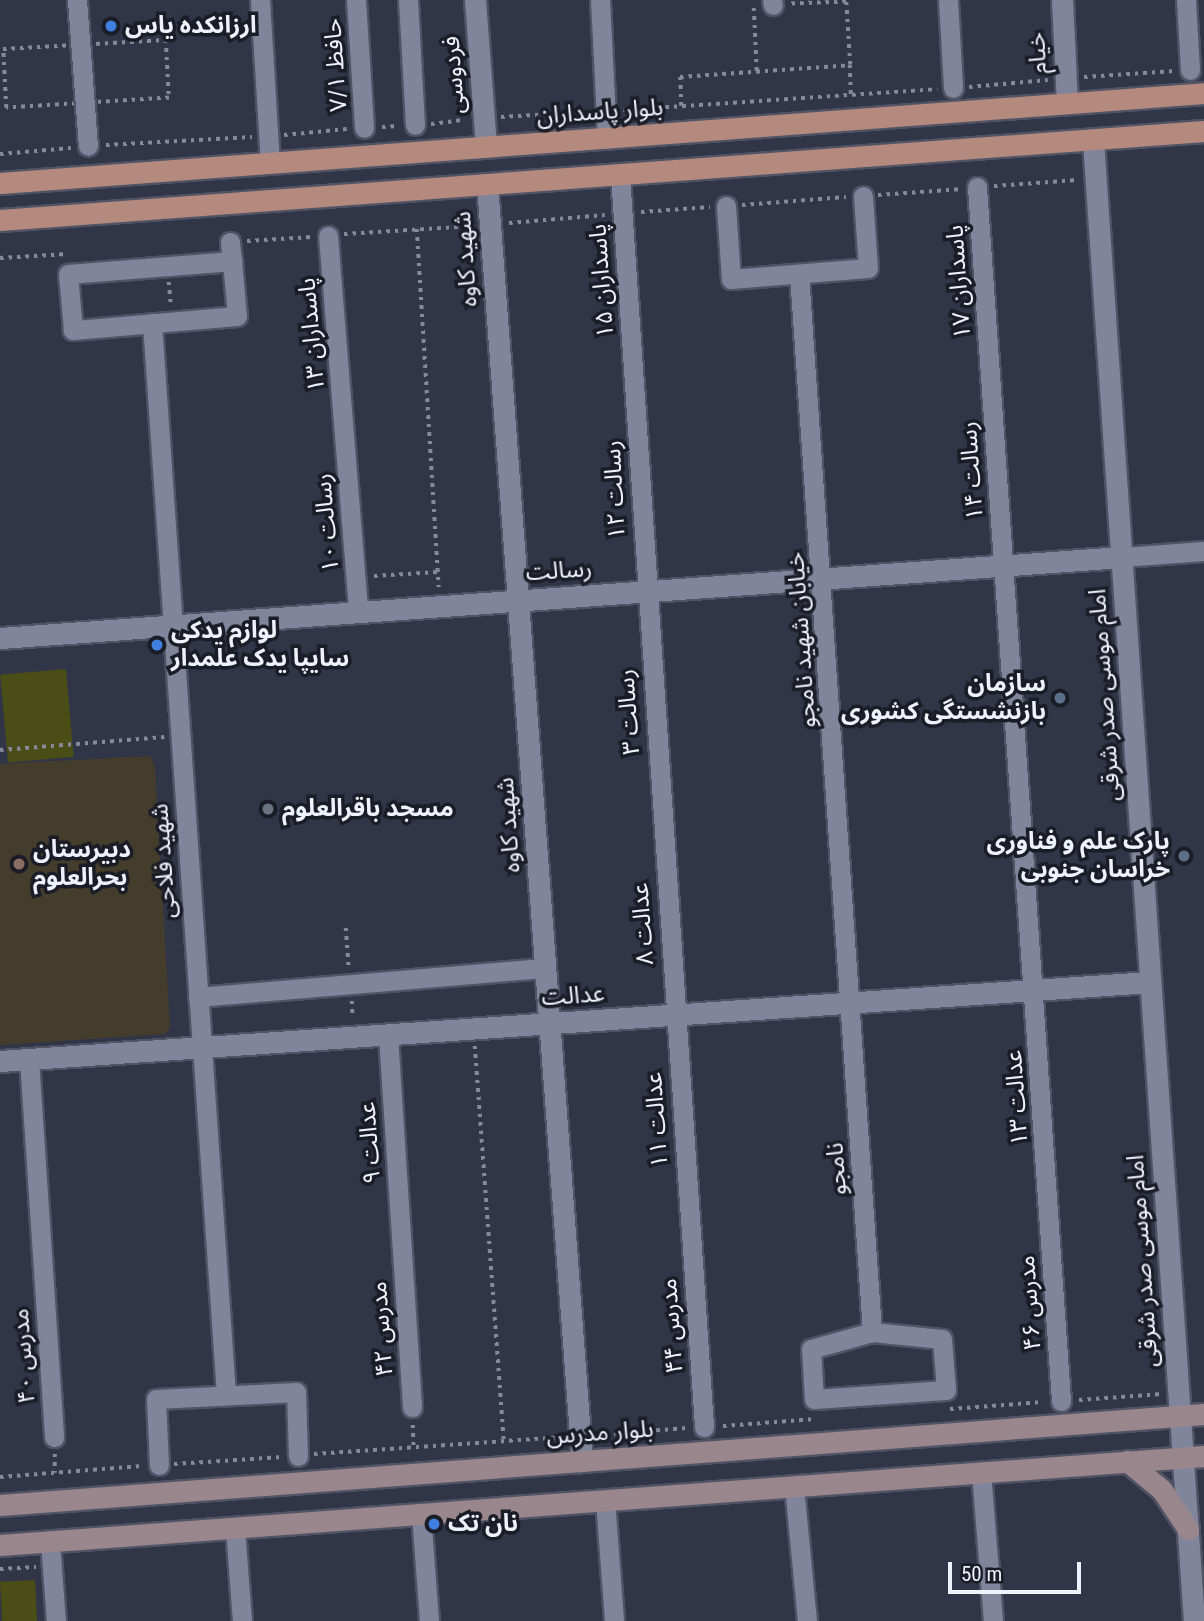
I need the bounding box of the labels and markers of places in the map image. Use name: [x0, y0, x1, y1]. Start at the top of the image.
place label: ارزانکده یاس: [125, 12, 257, 40]
marker: ارزانکده یاس: [103, 18, 119, 34]
place label: لوازم یدکی سایپا یدک علمدار: [171, 617, 349, 673]
marker: لوازم یدکی سایپا یدک علمدار: [149, 637, 165, 653]
place label: سازمان بازنشستگی کشوری: [841, 670, 1046, 726]
marker: سازمان بازنشستگی کشوری: [1052, 690, 1068, 706]
place label: مسجد باقرالعلوم: [282, 795, 454, 823]
marker: مسجد باقرالعلوم: [260, 801, 276, 817]
place label: پارک علم و فناوری خراسان جنوبی: [987, 828, 1170, 884]
place label: دبیرستان بحرالعلوم: [33, 836, 131, 892]
marker: پارک علم و فناوری خراسان جنوبی: [1176, 848, 1192, 864]
marker: دبیرستان بحرالعلوم: [11, 856, 27, 872]
place label: نان تک: [448, 1510, 518, 1538]
marker: نان تک: [426, 1516, 442, 1532]

